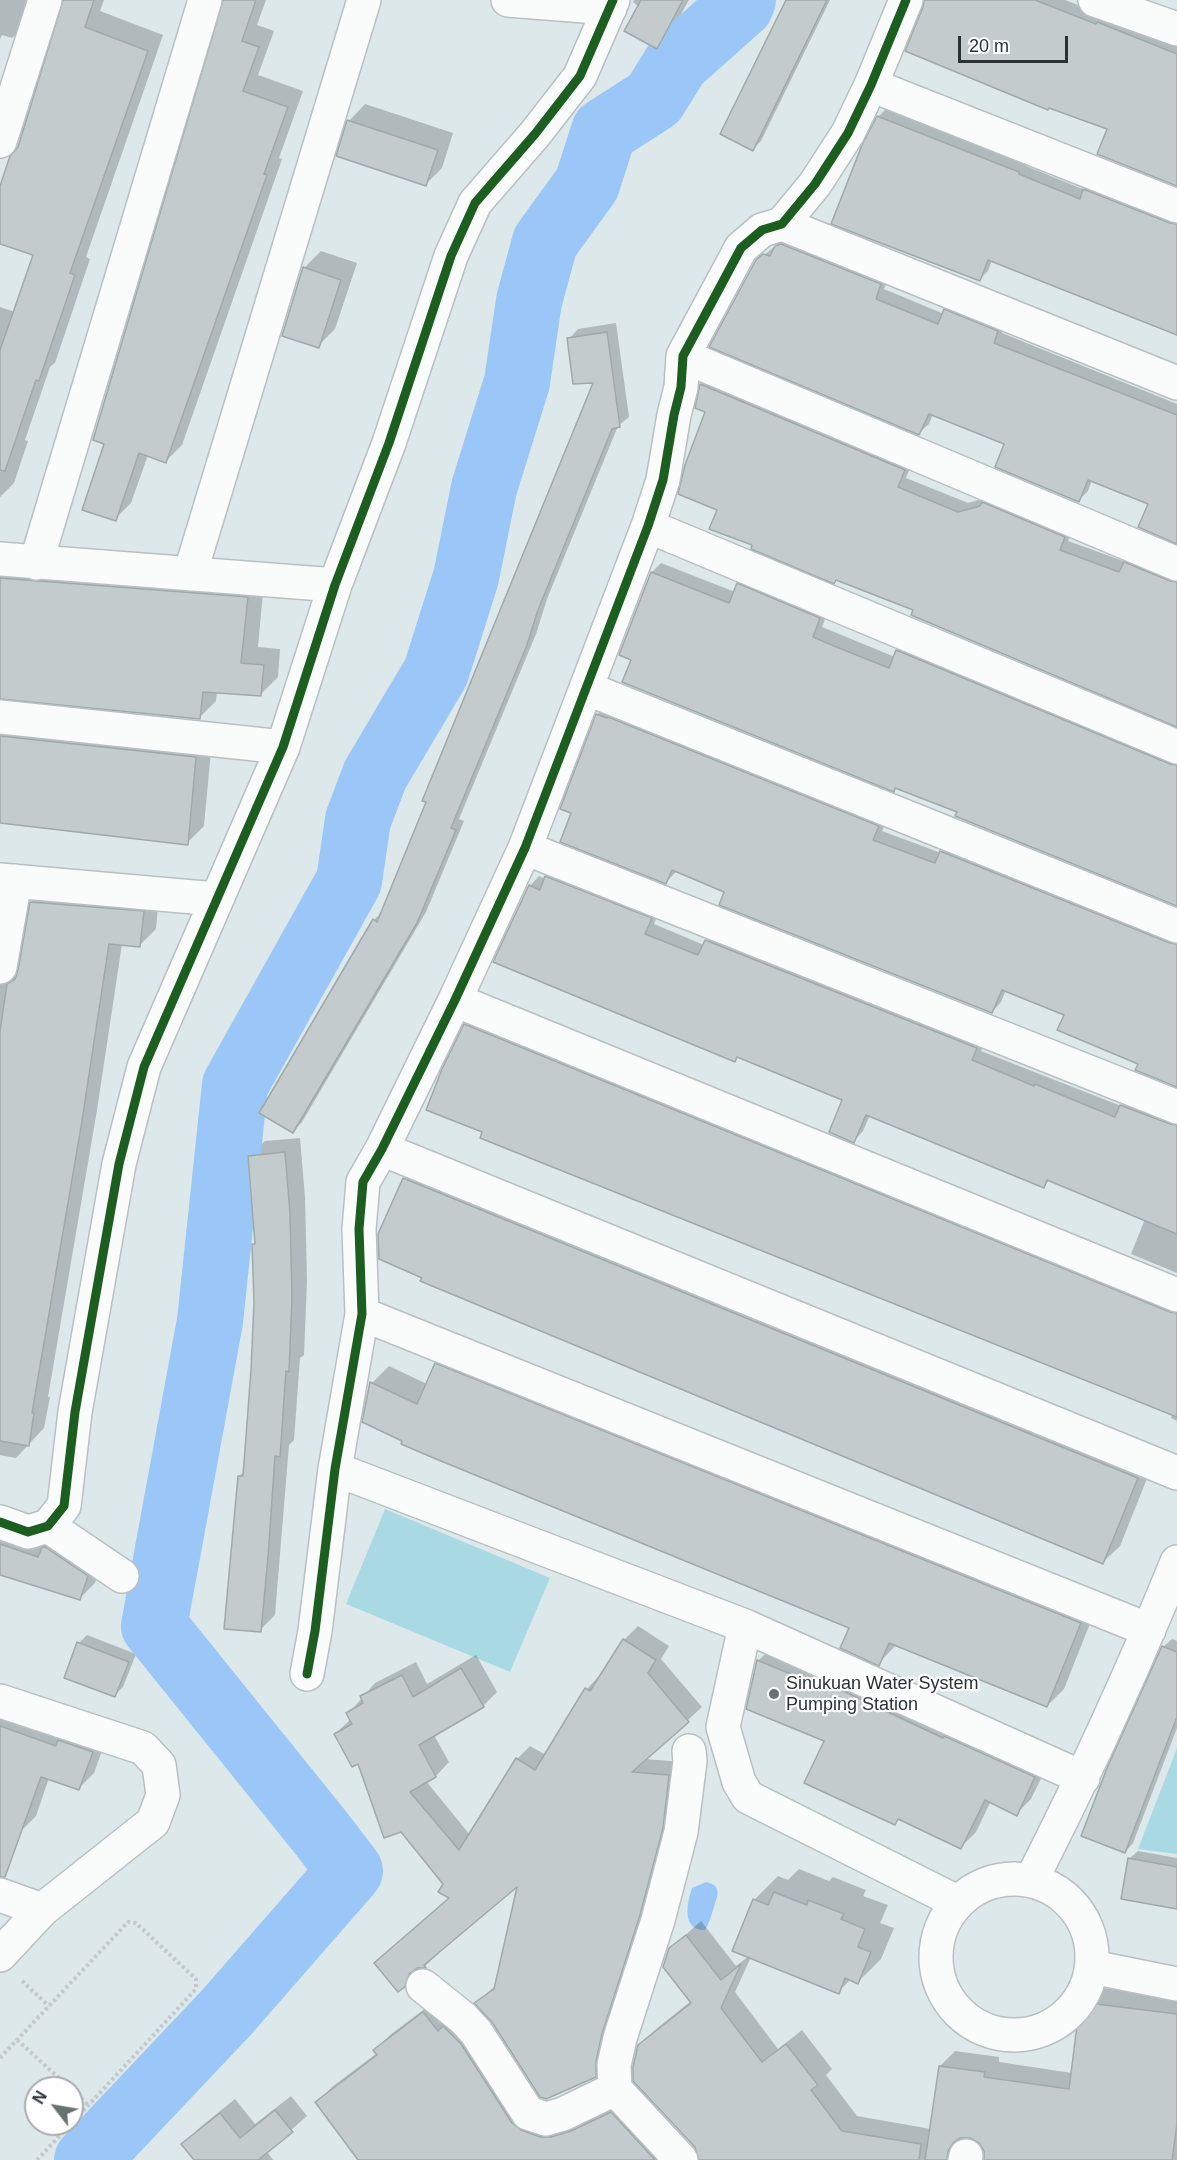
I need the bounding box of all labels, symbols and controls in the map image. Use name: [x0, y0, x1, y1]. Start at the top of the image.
scale bar: [961, 24, 1070, 62]
text: 20 m: [969, 36, 1009, 56]
place label: Sinukuan Water System Pumping Station: [786, 1673, 978, 1716]
marker: Sinukuan Water System Pumping Station: [767, 1687, 781, 1701]
north arrow: [24, 2076, 84, 2136]
text: N: [30, 2088, 50, 2107]

